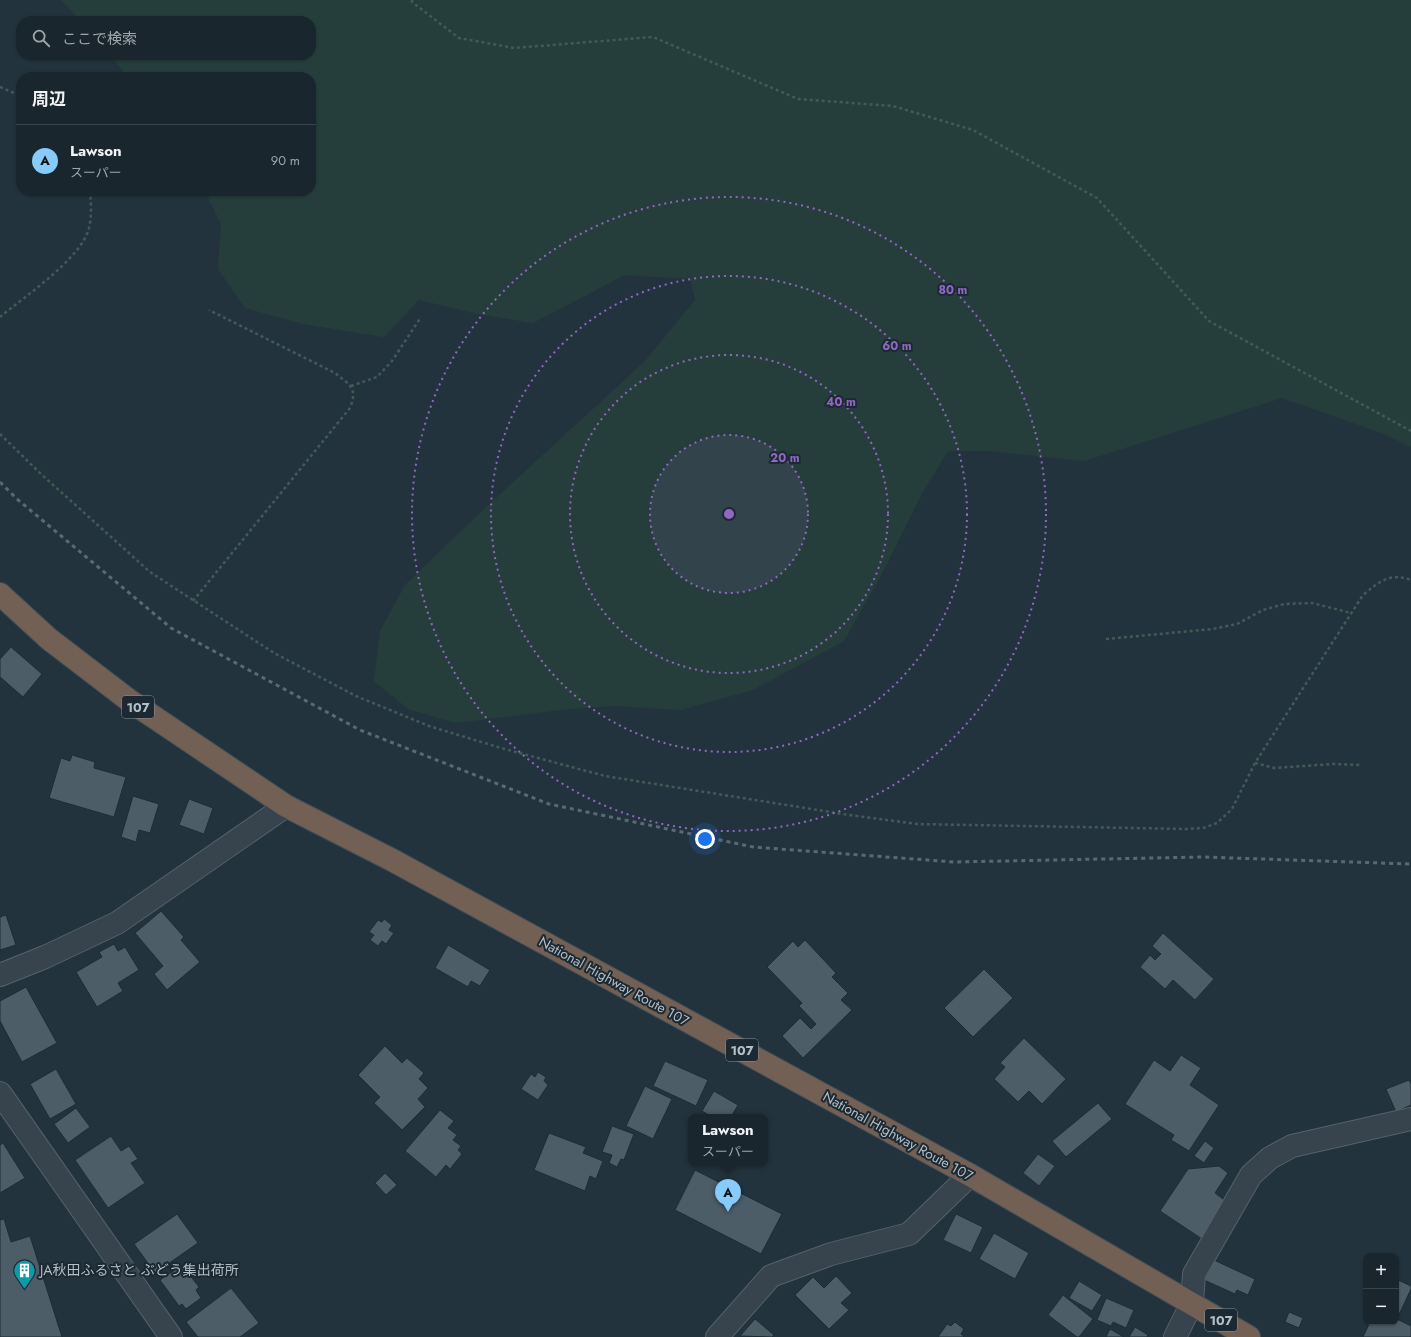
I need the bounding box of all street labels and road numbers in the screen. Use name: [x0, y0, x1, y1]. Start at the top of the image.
road number: 107: [122, 696, 154, 718]
street label: National Highway Route 107: [535, 931, 693, 1031]
road number: 107: [726, 1039, 758, 1061]
street label: National Highway Route 107: [819, 1086, 977, 1186]
road number: 107: [1205, 1309, 1237, 1331]

